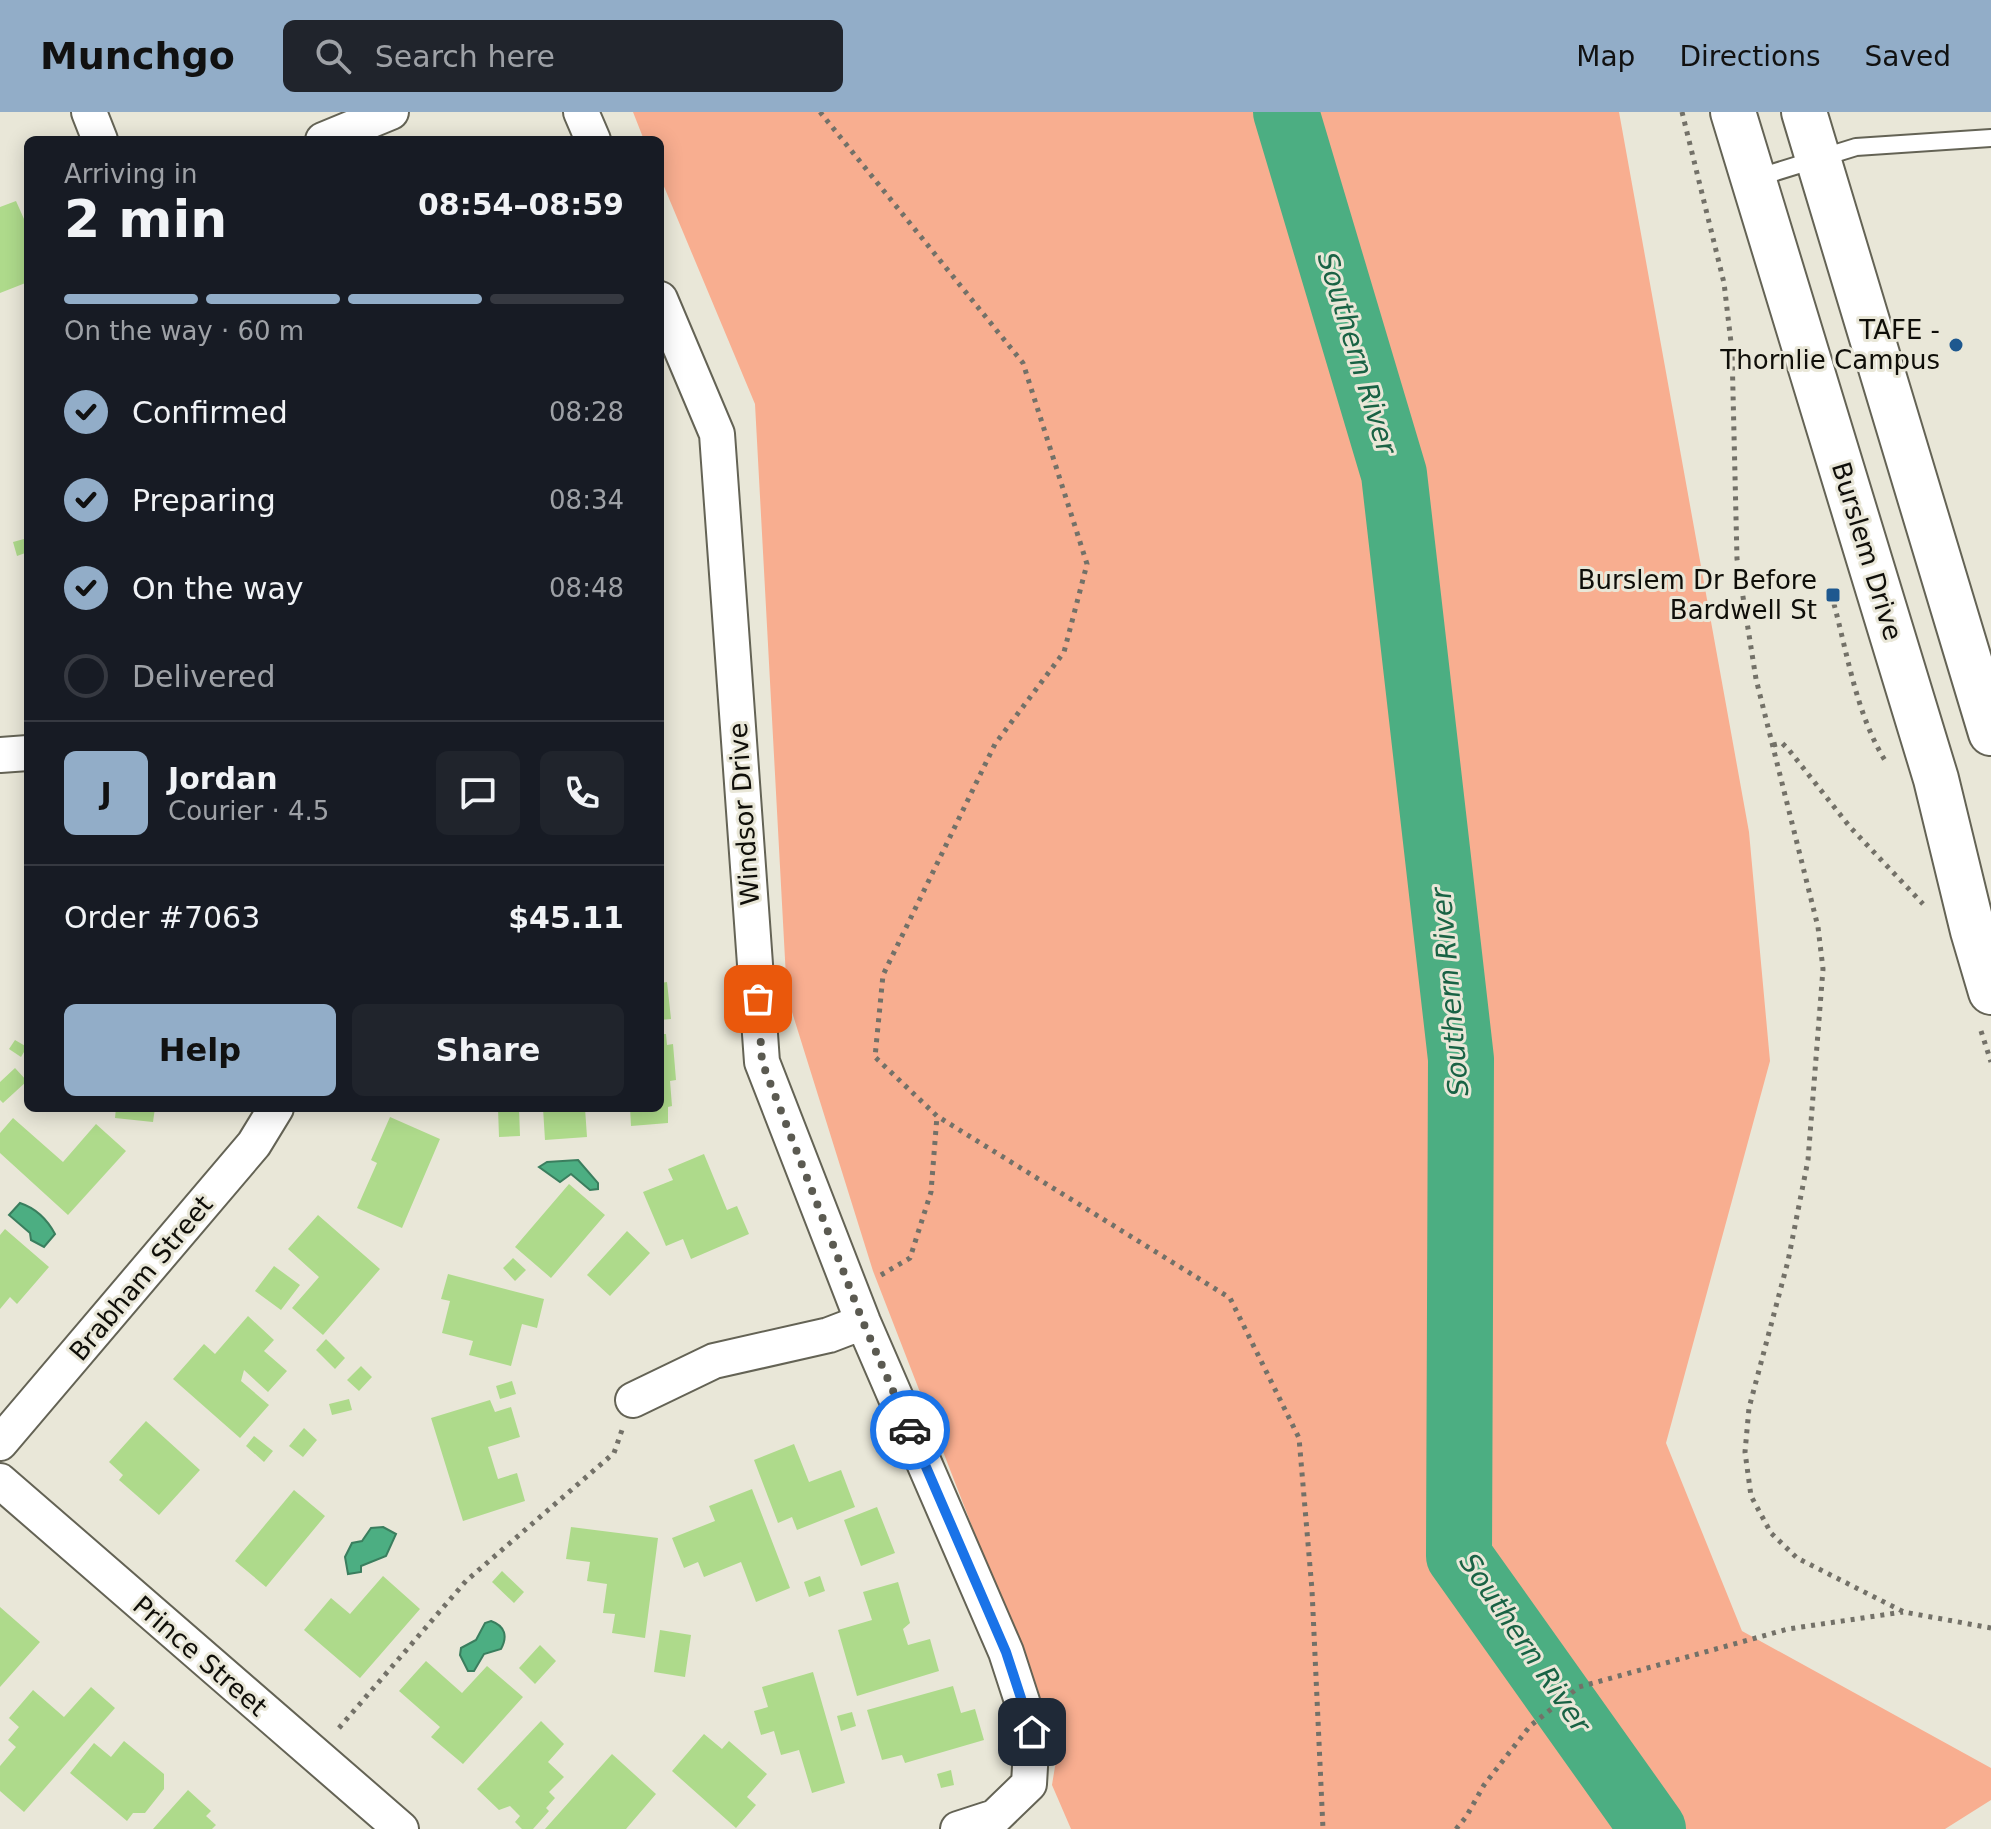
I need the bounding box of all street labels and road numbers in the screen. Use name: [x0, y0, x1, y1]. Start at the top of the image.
street label: Burslem Drive: [1826, 458, 1908, 644]
street label: Windsor Drive: [723, 722, 765, 906]
street label: Brabham Street: [63, 1189, 219, 1367]
street label: Prince Street: [127, 1590, 273, 1722]

